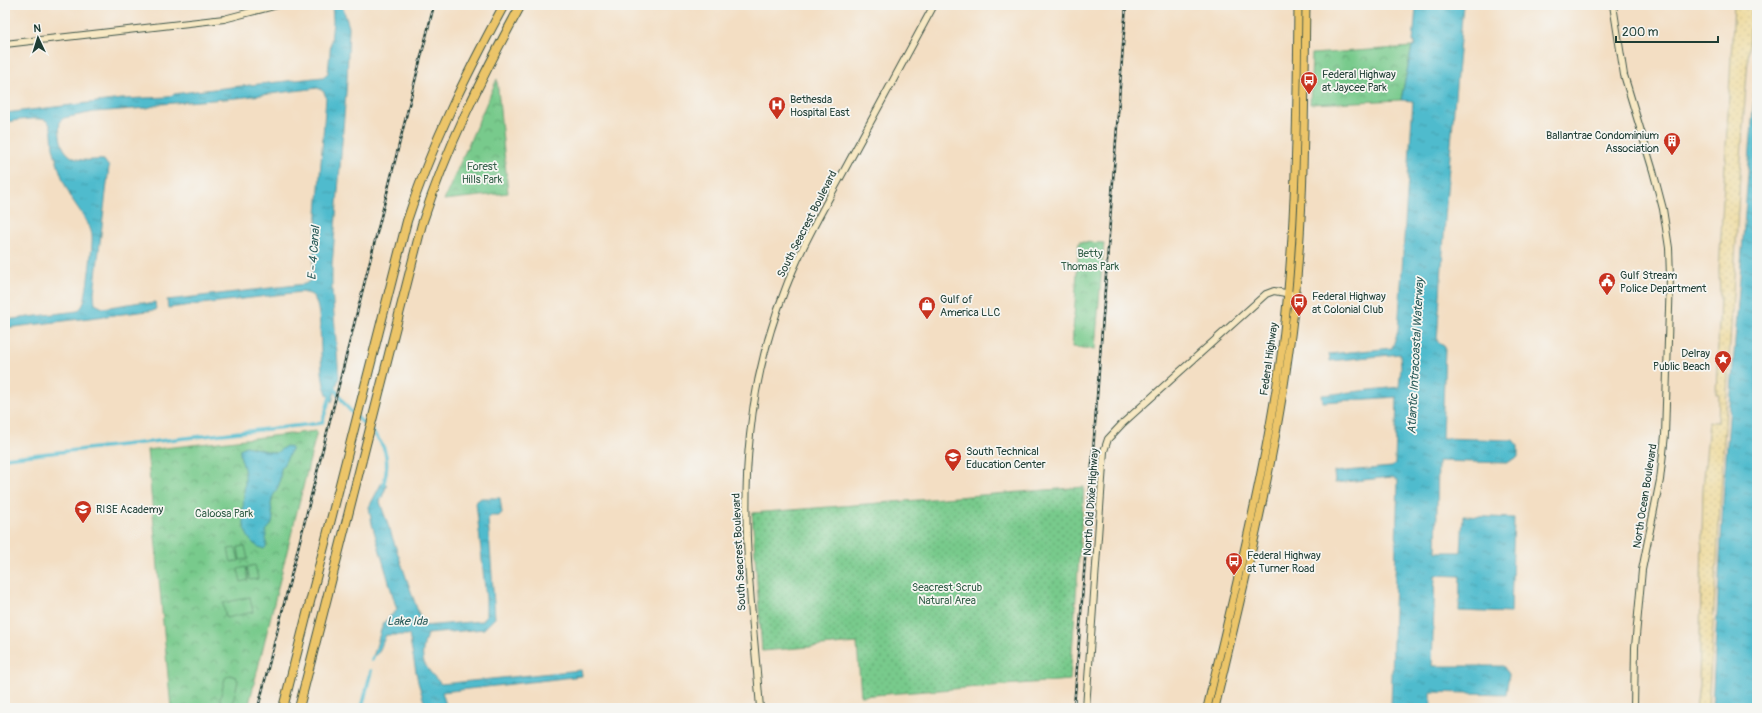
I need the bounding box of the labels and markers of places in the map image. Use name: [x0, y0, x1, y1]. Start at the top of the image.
place label: Federal Highway at Jaycee Park: [1322, 68, 1396, 94]
bus stop icon: Federal Highway at Jaycee Park: [1299, 70, 1319, 95]
place label: Bethesda Hospital East: [790, 93, 850, 119]
hospital icon: Bethesda Hospital East: [767, 95, 787, 120]
place label: Ballantrae Condominium Association: [1546, 129, 1659, 155]
building icon: Ballantrae Condominium Association: [1662, 131, 1682, 156]
place label: Gulf Stream Police Department: [1620, 269, 1707, 295]
public building icon: Gulf Stream Police Department: [1597, 271, 1617, 296]
place label: Federal Highway at Colonial Club: [1312, 290, 1386, 316]
bus stop icon: Federal Highway at Colonial Club: [1289, 292, 1309, 317]
place label: Gulf of America LLC: [940, 293, 1000, 319]
shop icon: Gulf of America LLC: [917, 295, 937, 320]
place label: Delray Public Beach: [1653, 347, 1710, 373]
place icon: Delray Public Beach: [1713, 349, 1733, 374]
place label: South Technical Education Center: [966, 445, 1046, 471]
school or university icon: South Technical Education Center: [943, 447, 963, 472]
school or university icon: RISE Academy: [73, 499, 93, 524]
place label: RISE Academy: [96, 503, 163, 516]
place label: Federal Highway at Turner Road: [1247, 549, 1321, 575]
bus stop icon: Federal Highway at Turner Road: [1224, 551, 1244, 576]

